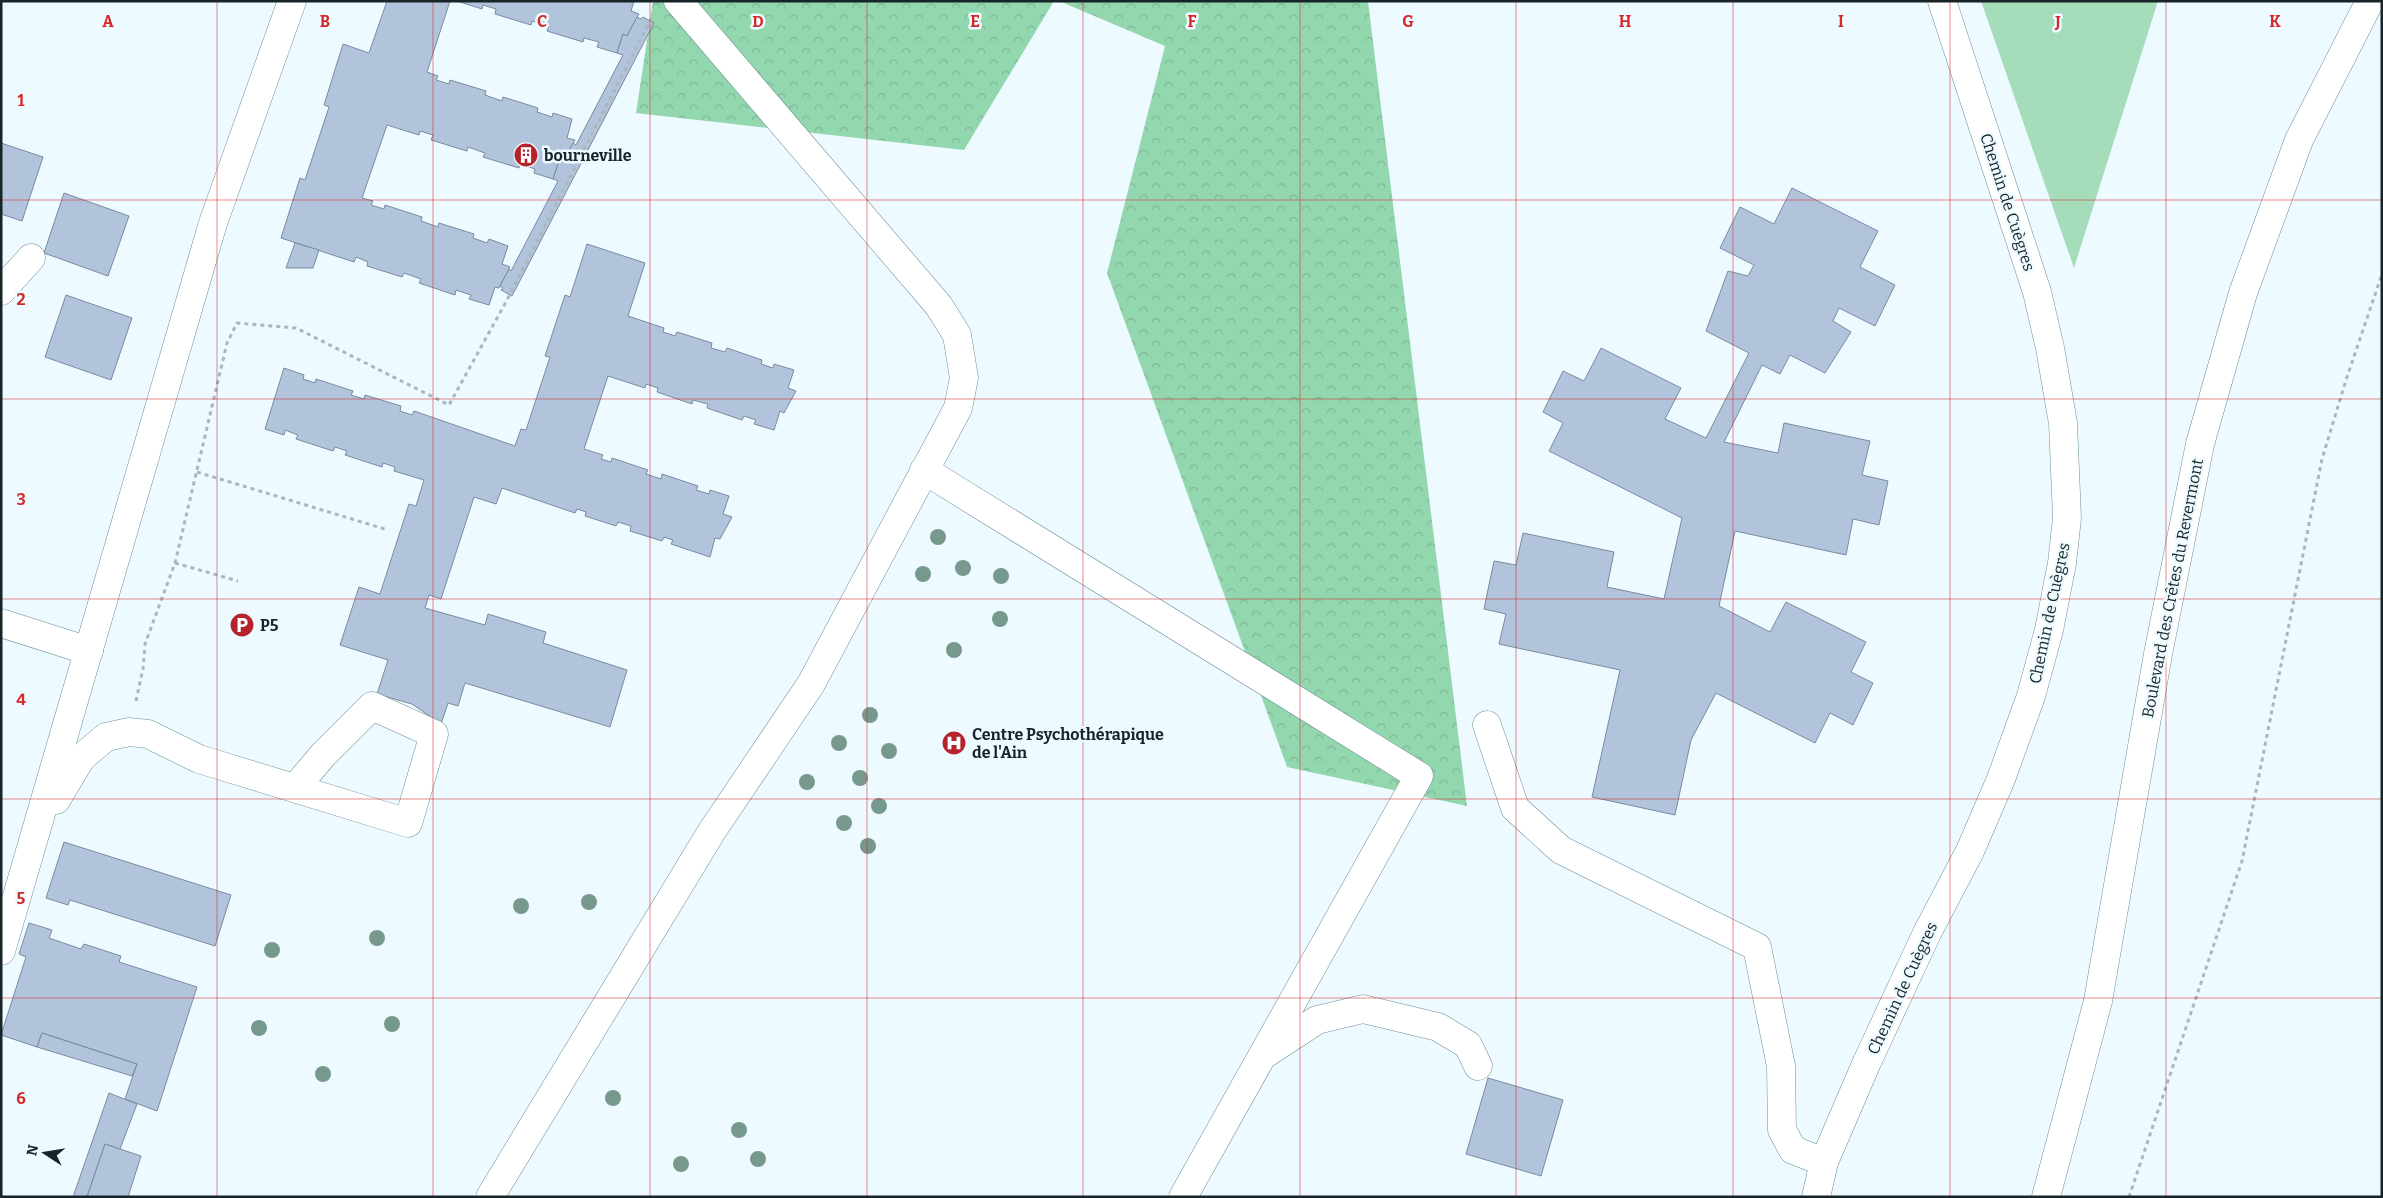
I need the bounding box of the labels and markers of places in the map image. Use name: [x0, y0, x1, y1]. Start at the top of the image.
building icon: bourneville: [513, 142, 539, 168]
place label: bourneville: [544, 146, 632, 165]
parking icon: P5: [229, 612, 255, 638]
place label: P5: [260, 616, 279, 635]
place label: Centre Psychothérapique de l'Ain: [972, 725, 1164, 762]
hospital icon: Centre Psychothérapique de l'Ain: [941, 730, 967, 756]

